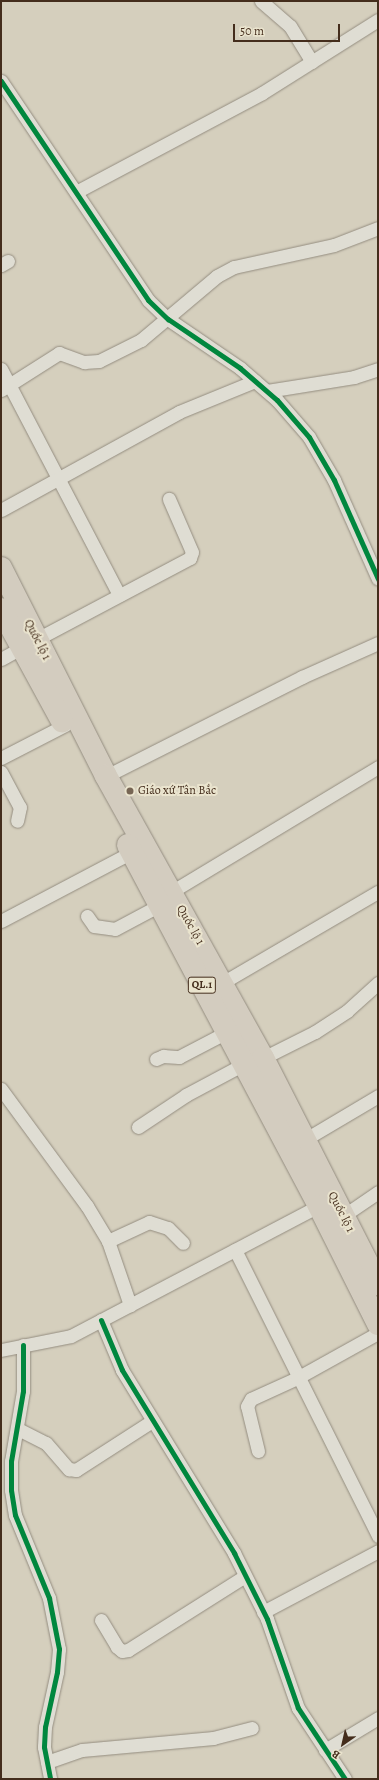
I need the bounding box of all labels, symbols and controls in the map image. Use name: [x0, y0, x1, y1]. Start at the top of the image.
scale bar: [235, 16, 342, 42]
text: 50 m: [240, 23, 264, 39]
street label: Quốc lộ 1: [21, 617, 53, 663]
place label: Giáo xứ Tân Bắc: [138, 784, 216, 798]
marker: Giáo xứ Tân Bắc: [125, 786, 135, 796]
street label: Quốc lộ 1: [173, 902, 207, 948]
road number: QL.1: [187, 976, 217, 994]
street label: Quốc lộ 1: [325, 1189, 357, 1235]
north arrow: [323, 1724, 363, 1764]
text: B: [329, 1746, 343, 1763]

